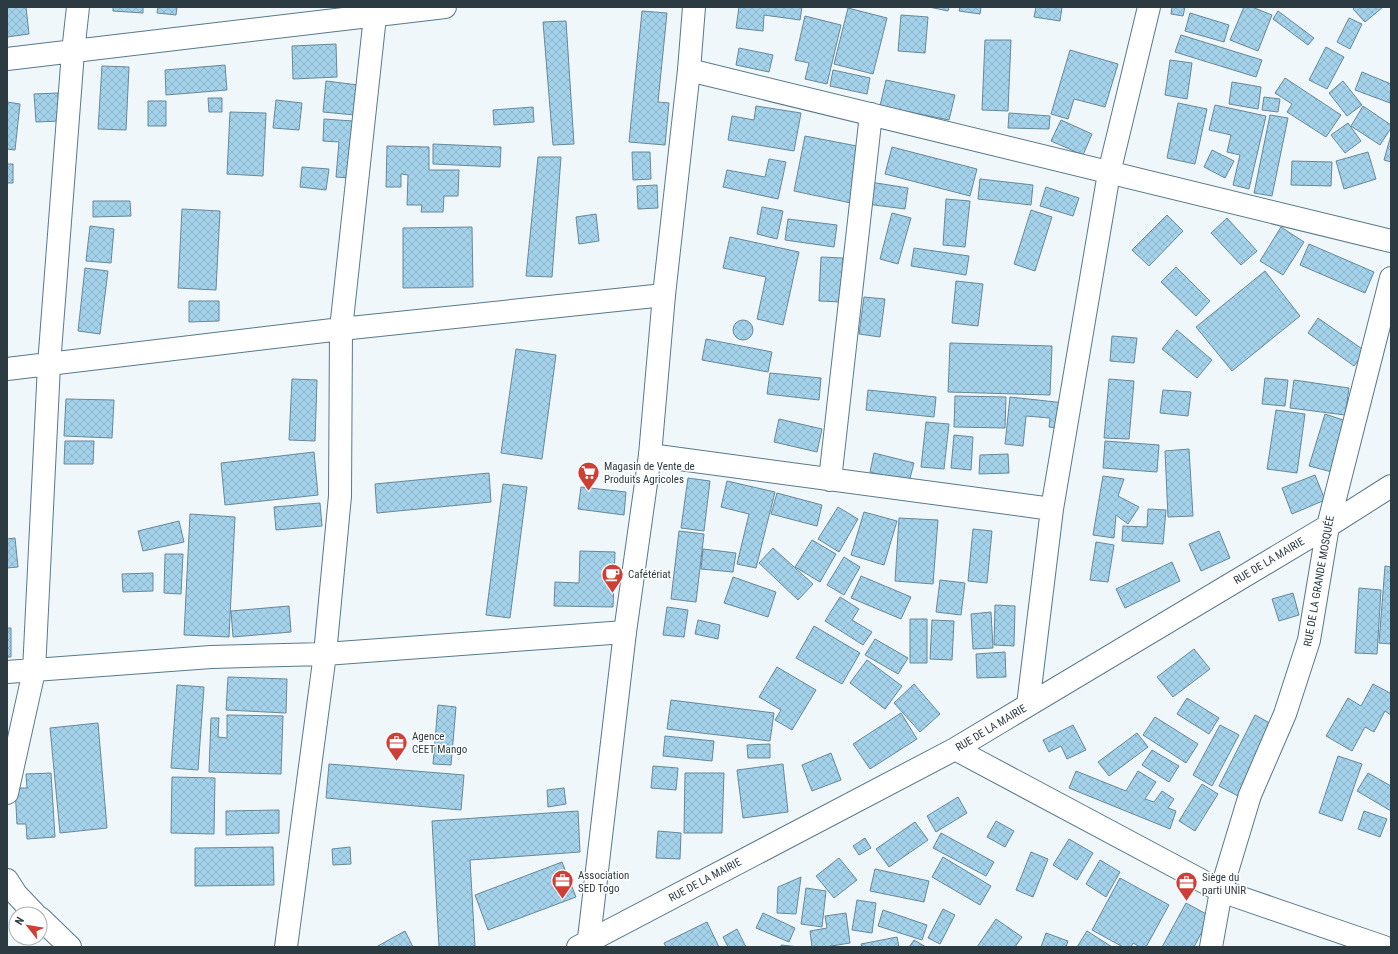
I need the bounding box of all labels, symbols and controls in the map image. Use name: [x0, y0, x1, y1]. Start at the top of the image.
supermarket icon: Magasin de Vente de Produits Agricoles: [575, 459, 601, 492]
place label: Magasin de Vente de Produits Agricoles: [604, 460, 695, 486]
street label: RUE DE LA GRANDE MOSQUÉE: [1301, 514, 1337, 647]
street label: RUE DE LA MAIRIE: [1231, 535, 1307, 587]
cafe icon: Cafétériat: [599, 561, 625, 594]
place label: Cafétériat: [628, 568, 671, 581]
street label: RUE DE LA MAIRIE: [953, 702, 1029, 754]
office icon: Agence CEET Mango: [383, 729, 409, 762]
place label: Agence CEET Mango: [412, 730, 468, 756]
street label: RUE DE LA MAIRIE: [667, 855, 744, 905]
office icon: Association SED Togo: [549, 868, 575, 901]
place label: Association SED Togo: [578, 869, 629, 895]
office icon: Siège du parti UNIR: [1173, 870, 1199, 903]
place label: Siège du parti UNIR: [1202, 871, 1246, 897]
north arrow: [8, 906, 48, 946]
text: N: [13, 915, 27, 927]

